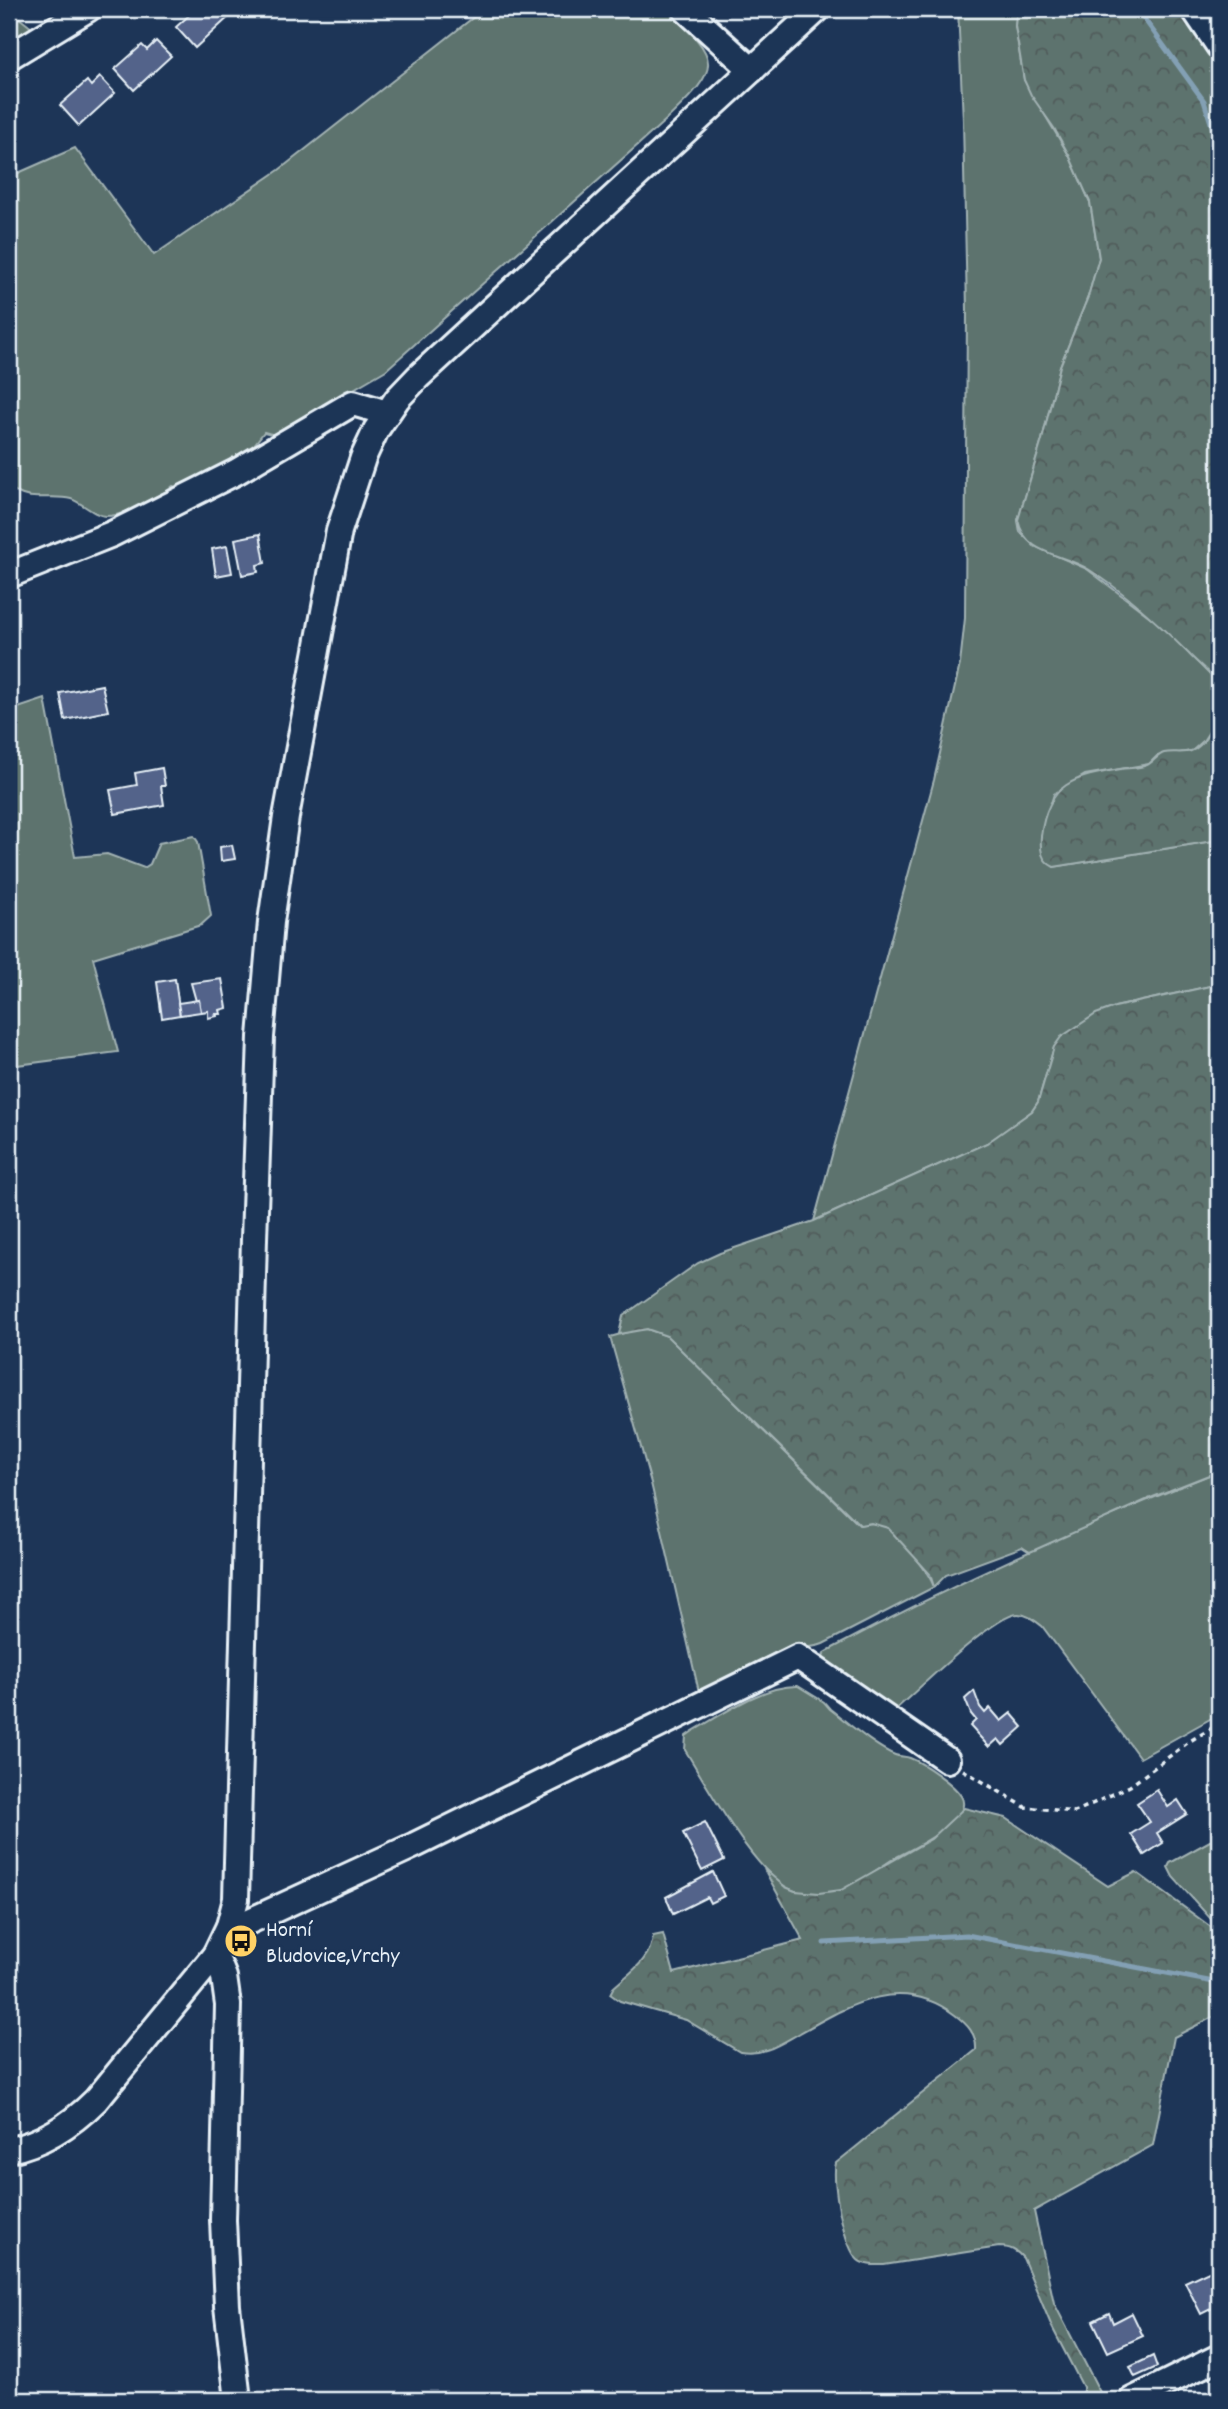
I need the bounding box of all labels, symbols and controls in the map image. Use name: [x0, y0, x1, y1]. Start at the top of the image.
place label: Horní Bludovice,Vrchy: [266, 1915, 400, 1974]
bus stop icon: Horní Bludovice,Vrchy: [222, 1922, 260, 1960]

